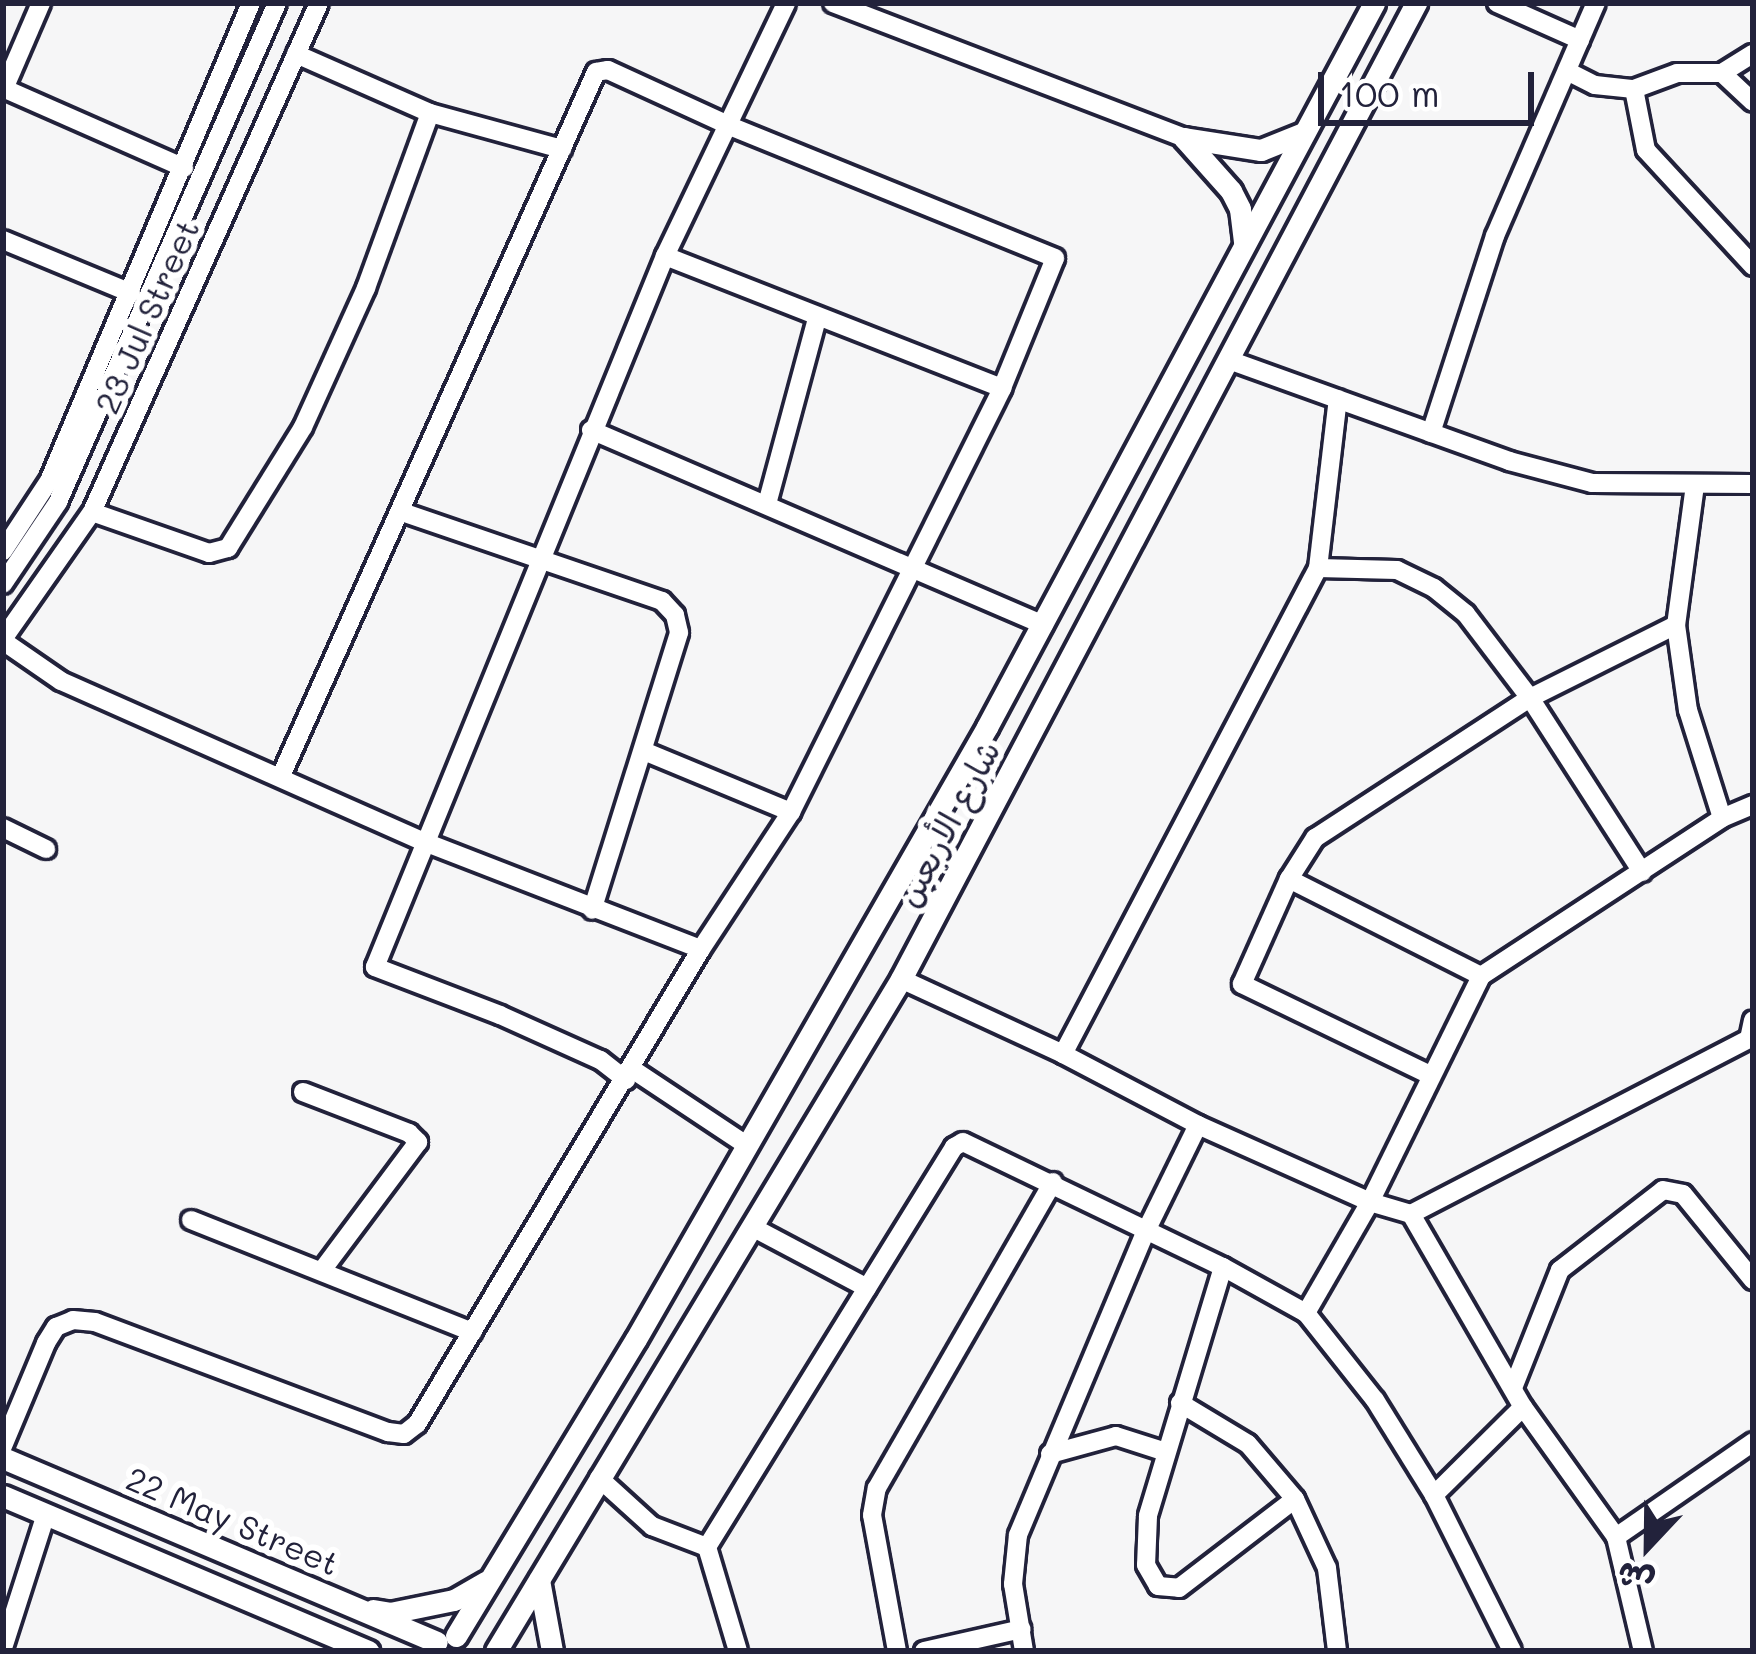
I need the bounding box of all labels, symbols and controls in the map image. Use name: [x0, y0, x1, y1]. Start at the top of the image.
scale bar: [1324, 48, 1540, 122]
text: 100 m: [1339, 69, 1440, 116]
street label: 23 Jul Street: [86, 213, 206, 419]
street label: شارع الأربعين: [887, 733, 1007, 913]
street label: 22 May Street: [121, 1457, 345, 1583]
north arrow: [1588, 1486, 1708, 1606]
text: ش: [1609, 1553, 1659, 1607]

